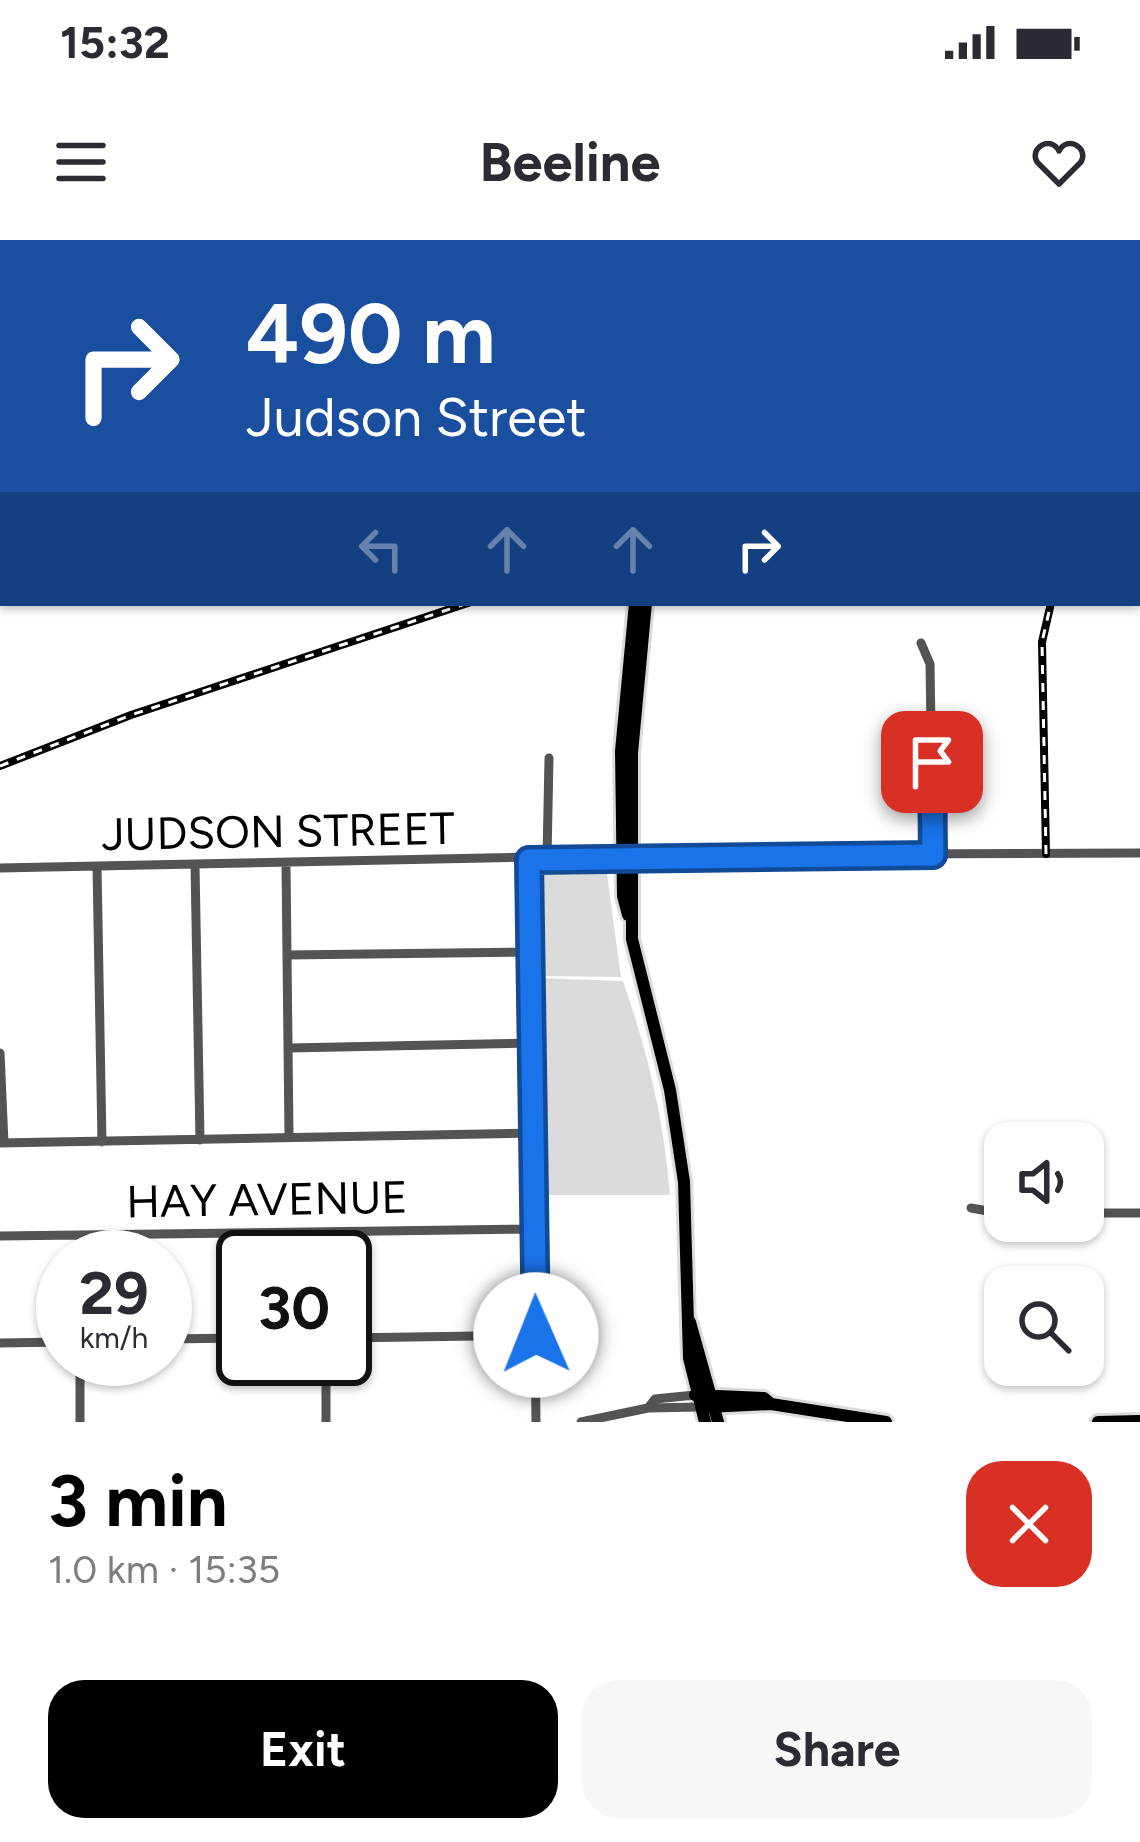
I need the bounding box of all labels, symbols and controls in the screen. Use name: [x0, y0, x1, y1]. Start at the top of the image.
text: 15:32: [60, 15, 170, 69]
icon: menu: [48, 129, 114, 195]
icon: heart: [1026, 129, 1092, 195]
text: Beeline: [480, 130, 660, 195]
text: 490 m: [246, 283, 496, 384]
icon: right: [48, 288, 204, 444]
text: Judson Street: [246, 385, 587, 450]
icon: left: [348, 516, 414, 582]
icon: ahead: [474, 516, 540, 582]
icon: ahead: [600, 516, 666, 582]
icon: right: [726, 516, 792, 582]
pin: [881, 711, 983, 813]
icon: arrive: [899, 729, 965, 795]
street label: JUDSON STREET: [101, 801, 455, 861]
map controls: [984, 1122, 1104, 1386]
button: sound: [984, 1122, 1104, 1242]
street label: HAY AVENUE: [126, 1170, 408, 1228]
speed limit sign: 30: [216, 1230, 372, 1386]
text: 29: [79, 1257, 149, 1329]
button: search: [984, 1266, 1104, 1386]
position arrow: [473, 1272, 599, 1398]
text: km/h: [80, 1319, 148, 1356]
text: 3 min: [48, 1458, 228, 1544]
button: close: [966, 1461, 1092, 1587]
text: 1.0 km · 15:35: [48, 1546, 280, 1593]
button: Exit: [48, 1680, 558, 1818]
button: Share: [582, 1680, 1092, 1818]

